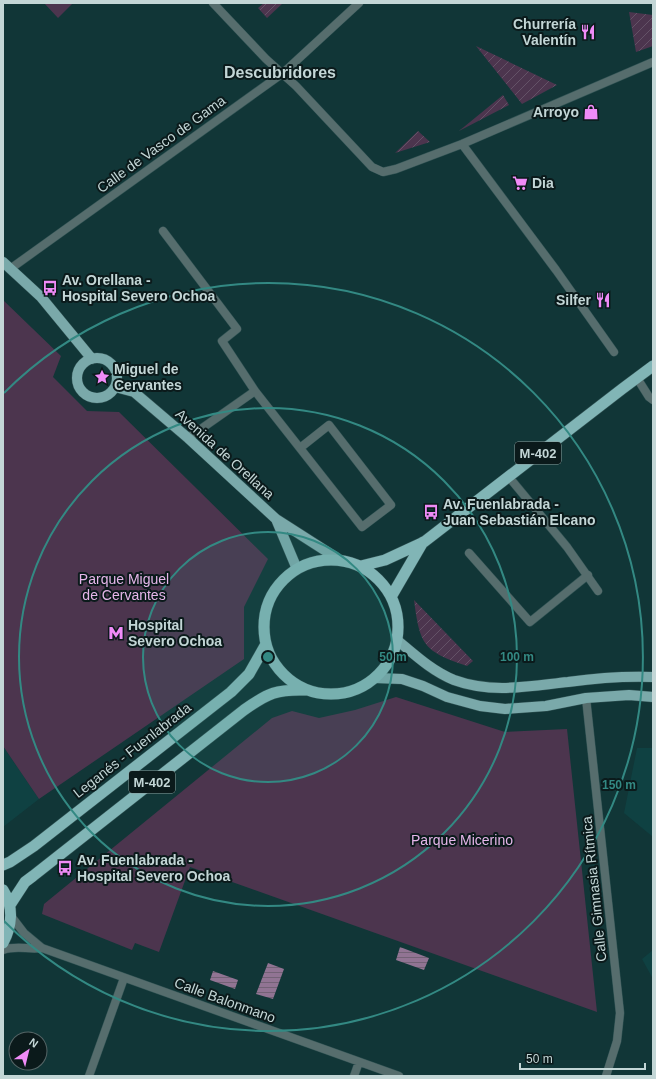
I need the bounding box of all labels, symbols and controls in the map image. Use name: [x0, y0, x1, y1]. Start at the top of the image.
place label: Churrería Valentín: [513, 16, 576, 48]
restaurant icon: Churrería Valentín: [579, 23, 597, 41]
district label: Descubridores: [224, 64, 336, 81]
street label: Calle de Vasco de Gama: [94, 92, 228, 196]
shop icon: Arroyo: [582, 103, 600, 121]
place label: Arroyo: [533, 104, 579, 120]
supermarket icon: Dia: [511, 174, 529, 192]
place label: Dia: [532, 175, 554, 191]
place label: Av. Orellana - Hospital Severo Ochoa: [62, 272, 215, 304]
bus stop icon: Av. Orellana - Hospital Severo Ochoa: [41, 279, 59, 297]
restaurant icon: Silfer: [594, 291, 612, 309]
place label: Silfer: [556, 292, 592, 308]
place label: Miguel de Cervantes: [114, 361, 182, 393]
place icon: Miguel de Cervantes: [93, 368, 111, 386]
street label: Avenida de Orellana: [173, 406, 278, 502]
road number: M-402: [515, 442, 561, 464]
place label: Av. Fuenlabrada - Juan Sebastián Elcano: [443, 496, 596, 528]
bus stop icon: Av. Fuenlabrada - Juan Sebastián Elcano: [422, 503, 440, 521]
park label: Parque Miguel de Cervantes: [79, 571, 169, 603]
place label: Hospital Severo Ochoa: [128, 617, 222, 649]
metro station icon: Hospital Severo Ochoa: [107, 624, 125, 642]
centre of rings: [261, 650, 275, 664]
text: 50 m: [379, 650, 407, 664]
text: 100 m: [500, 650, 534, 664]
street label: Leganés - Fuenlabrada: [70, 699, 194, 801]
road number: M-402: [129, 771, 175, 793]
text: 150 m: [602, 778, 636, 792]
street label: Calle Gimnasia Rítmica: [578, 815, 610, 963]
park label: Parque Micerino: [411, 832, 513, 848]
place label: Av. Fuenlabrada - Hospital Severo Ochoa: [77, 852, 230, 884]
bus stop icon: Av. Fuenlabrada - Hospital Severo Ochoa: [56, 859, 74, 877]
street label: Calle Balonmano: [172, 974, 278, 1026]
north arrow: [8, 1031, 48, 1071]
text: N: [27, 1036, 40, 1050]
scale bar: [520, 1045, 645, 1071]
text: 50 m: [526, 1052, 553, 1066]

